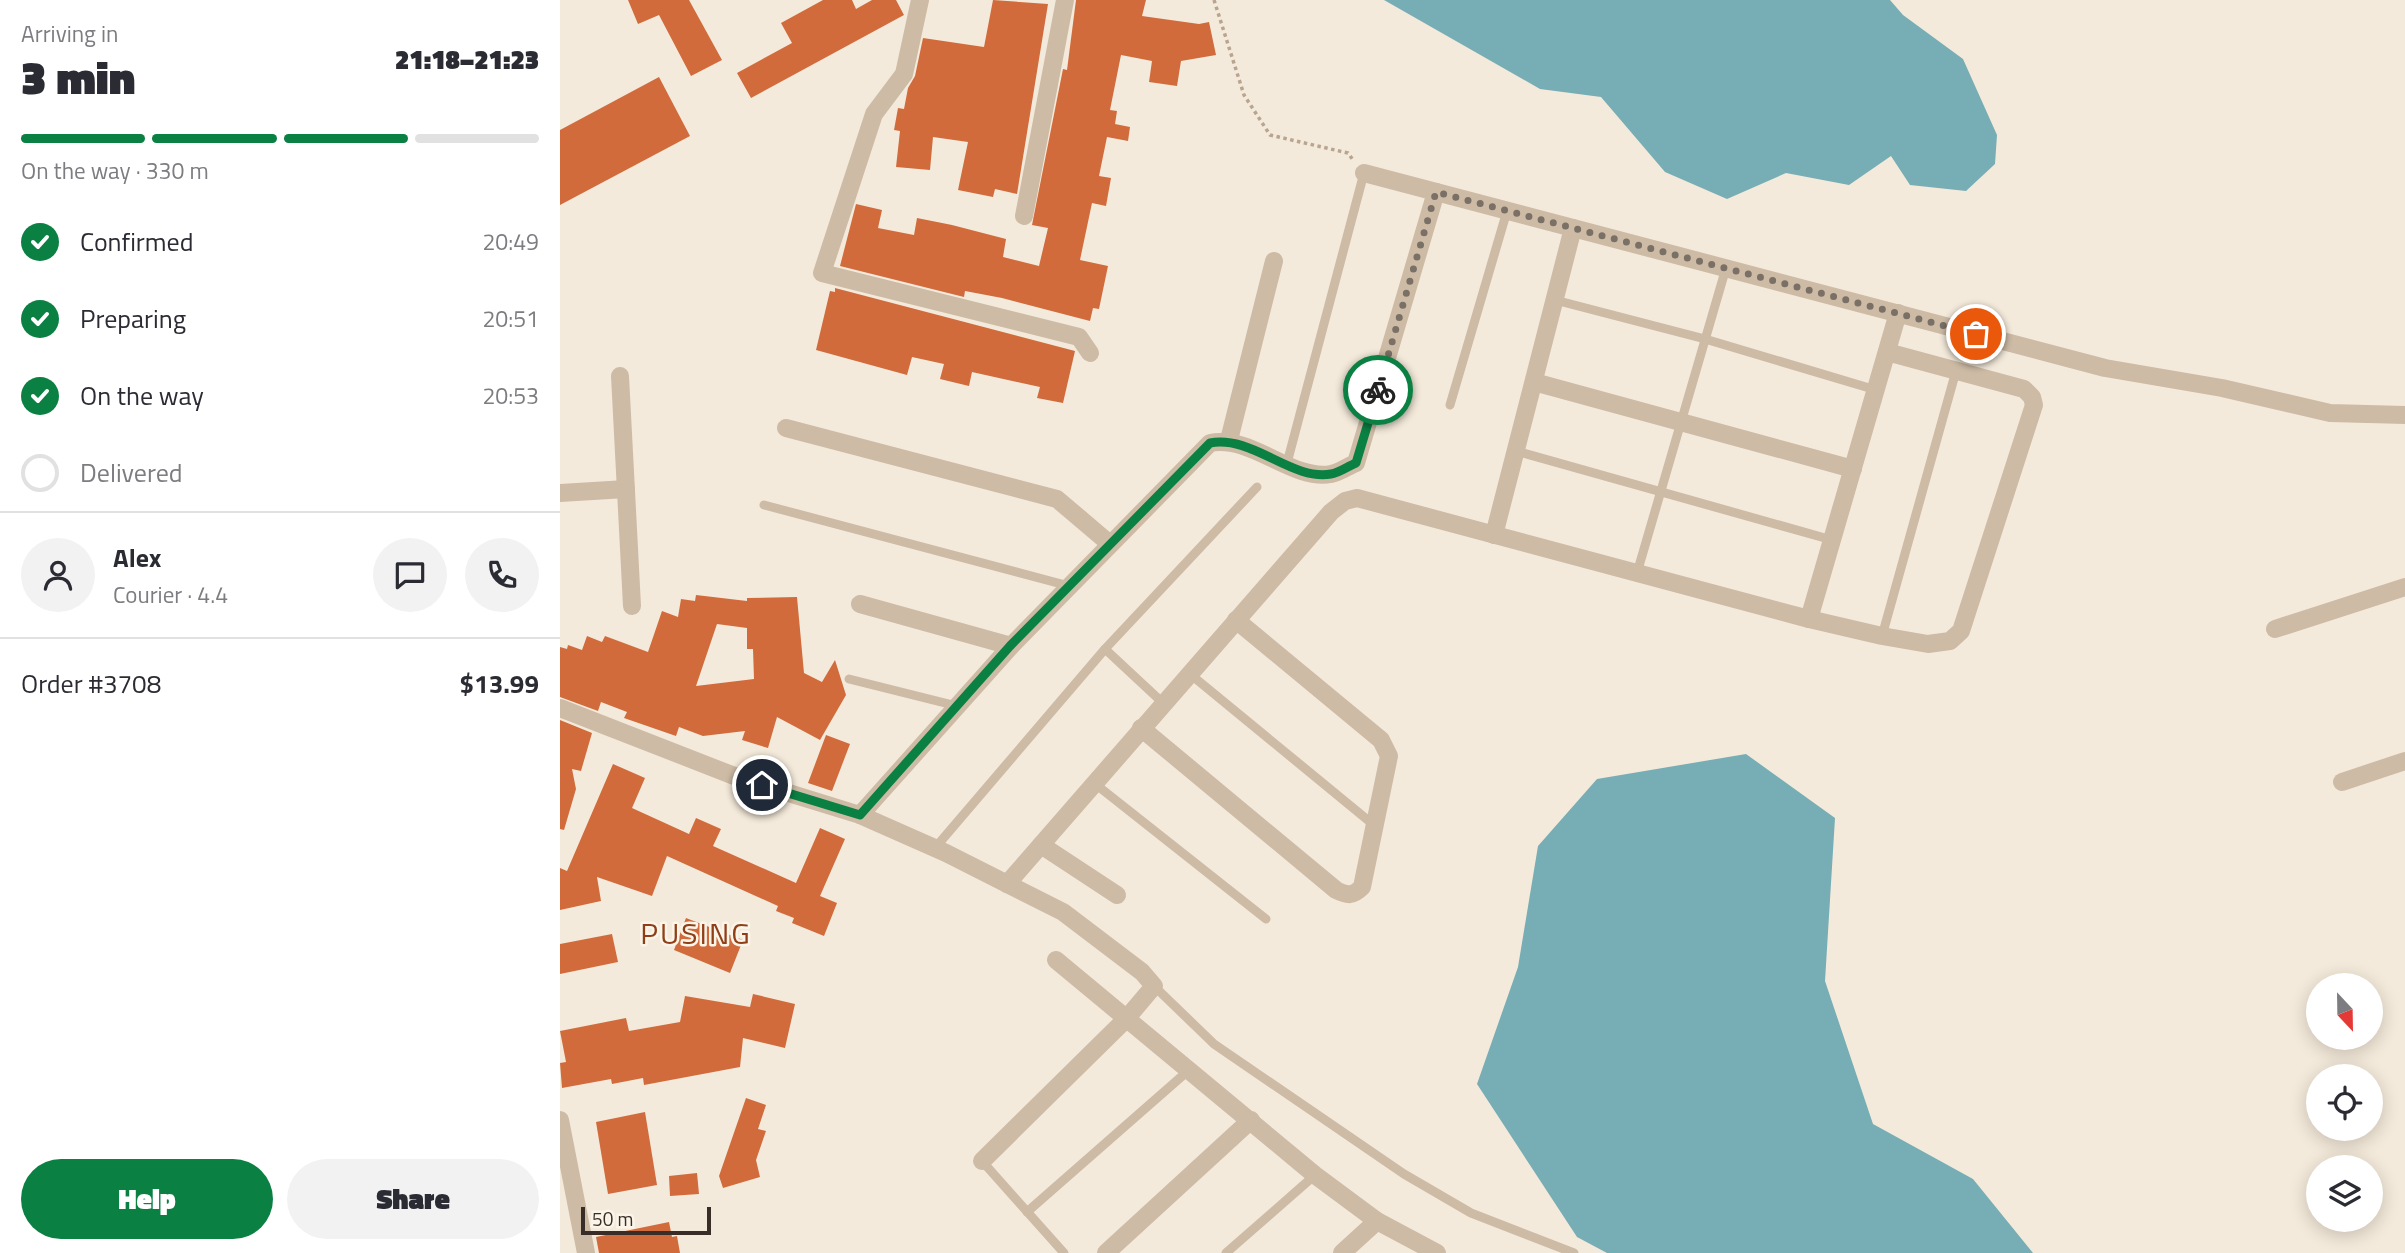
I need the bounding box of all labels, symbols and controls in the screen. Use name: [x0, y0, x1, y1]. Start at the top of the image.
text: Arriving in: [21, 16, 118, 51]
text: 21:18–21:23: [395, 40, 539, 79]
text: 3 min: [21, 42, 135, 112]
text: On the way · 330 m: [21, 153, 209, 188]
text: Confirmed: [80, 222, 194, 261]
icon: check: [21, 223, 59, 261]
text: 20:49: [482, 224, 539, 259]
text: Preparing: [80, 299, 186, 338]
icon: check: [21, 300, 59, 338]
text: 20:51: [482, 301, 539, 336]
pin: [1946, 304, 2006, 364]
icon: bag: [1957, 315, 1995, 353]
courier: [1343, 355, 1413, 425]
icon: bike: [1359, 371, 1397, 409]
text: On the way: [80, 376, 204, 415]
icon: check: [21, 377, 59, 415]
text: 20:53: [482, 378, 539, 413]
text: Delivered: [80, 453, 183, 492]
button: person: [21, 538, 95, 612]
text: Alex: [113, 538, 161, 577]
button: chat: [373, 538, 447, 612]
button: phone: [465, 538, 539, 612]
text: Courier · 4.4: [113, 577, 228, 612]
text: Order #3708: [21, 664, 161, 703]
text: $13.99: [460, 664, 539, 703]
pin: [732, 755, 792, 815]
icon: home: [743, 766, 781, 804]
district label: PUSING: [640, 910, 752, 956]
north arrow: [2306, 973, 2384, 1050]
map controls: [2306, 973, 2383, 1232]
button: locate: [2306, 1064, 2383, 1141]
button: layers: [2306, 1155, 2383, 1232]
button: Help: [21, 1159, 273, 1239]
button: Share: [287, 1159, 539, 1239]
scale bar: [581, 1204, 710, 1236]
text: 50 m: [592, 1204, 633, 1233]

